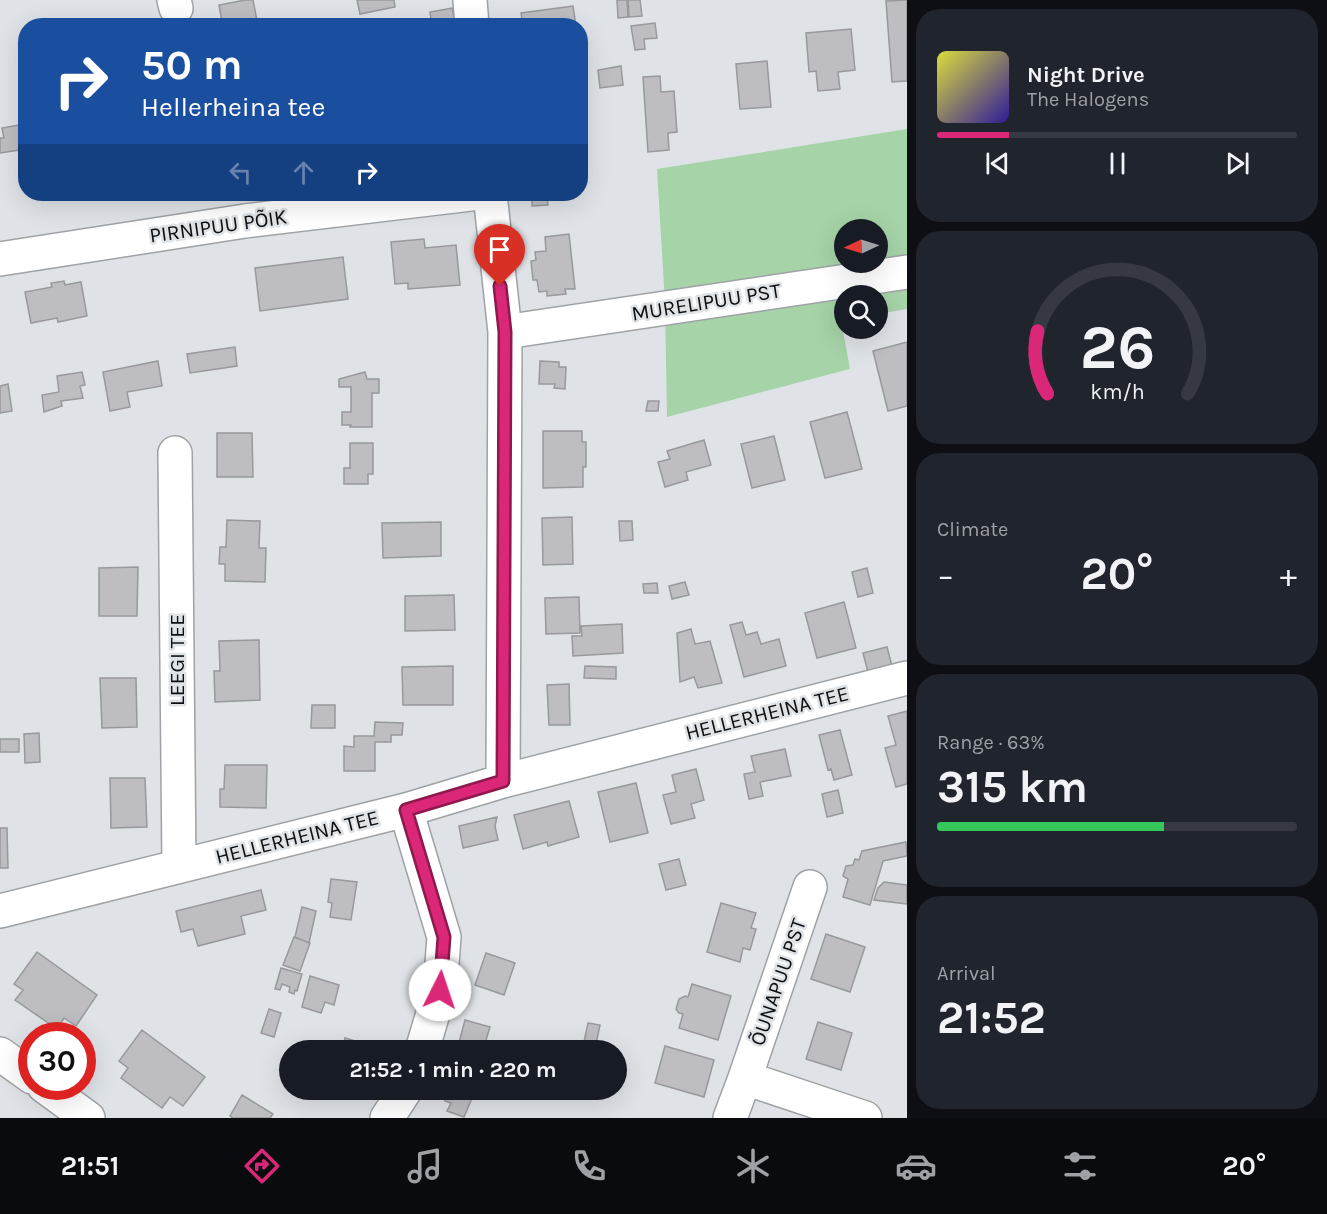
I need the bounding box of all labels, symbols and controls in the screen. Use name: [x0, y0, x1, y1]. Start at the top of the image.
text: 50 m: [141, 40, 243, 90]
icon: right: [42, 42, 120, 120]
text: Night Drive: [1027, 62, 1145, 88]
text: The Halogens: [1027, 88, 1149, 111]
text: Hellerheina tee: [141, 91, 325, 123]
icon: previous: [981, 147, 1014, 180]
icon: pause: [1101, 147, 1134, 180]
icon: next: [1221, 147, 1254, 180]
icon: left: [224, 156, 257, 189]
icon: ahead: [287, 156, 320, 189]
icon: right: [350, 156, 383, 189]
street label: PIRNIPUU PÕIK: [148, 204, 288, 248]
north arrow: [834, 219, 888, 273]
map controls: [834, 219, 888, 339]
pin: [474, 224, 525, 286]
icon: arrive: [483, 233, 516, 266]
street label: MURELIPUU PST: [630, 278, 783, 326]
button: search: [834, 285, 888, 339]
text: 26: [1079, 311, 1155, 384]
text: km/h: [1090, 380, 1144, 405]
text: Climate: [937, 518, 1008, 541]
text: 20°: [1080, 548, 1154, 600]
text: −: [937, 556, 954, 594]
text: +: [1280, 556, 1297, 594]
street label: LEEGI TEE: [165, 614, 189, 706]
street label: HELLERHEINA TEE: [683, 681, 851, 745]
text: Range · 63%: [937, 731, 1045, 754]
text: 315 km: [937, 761, 1088, 813]
street label: HELLERHEINA TEE: [213, 805, 381, 869]
street label: ÕUNAPUU PST: [745, 915, 811, 1049]
position arrow: [408, 958, 472, 1022]
text: Arrival: [937, 962, 996, 985]
text: 21:52: [937, 992, 1046, 1044]
speed limit sign: 30: [18, 1022, 96, 1100]
text: 21:52 · 1 min · 220 m: [349, 1057, 557, 1083]
icon: directions: [241, 1145, 283, 1187]
icon: music: [404, 1145, 446, 1187]
icon: phone: [568, 1145, 610, 1187]
icon: climate: [732, 1145, 774, 1187]
icon: car: [895, 1145, 937, 1187]
icon: filters: [1059, 1145, 1101, 1187]
text: 21:51: [61, 1150, 119, 1182]
text: 20°: [1222, 1150, 1266, 1182]

